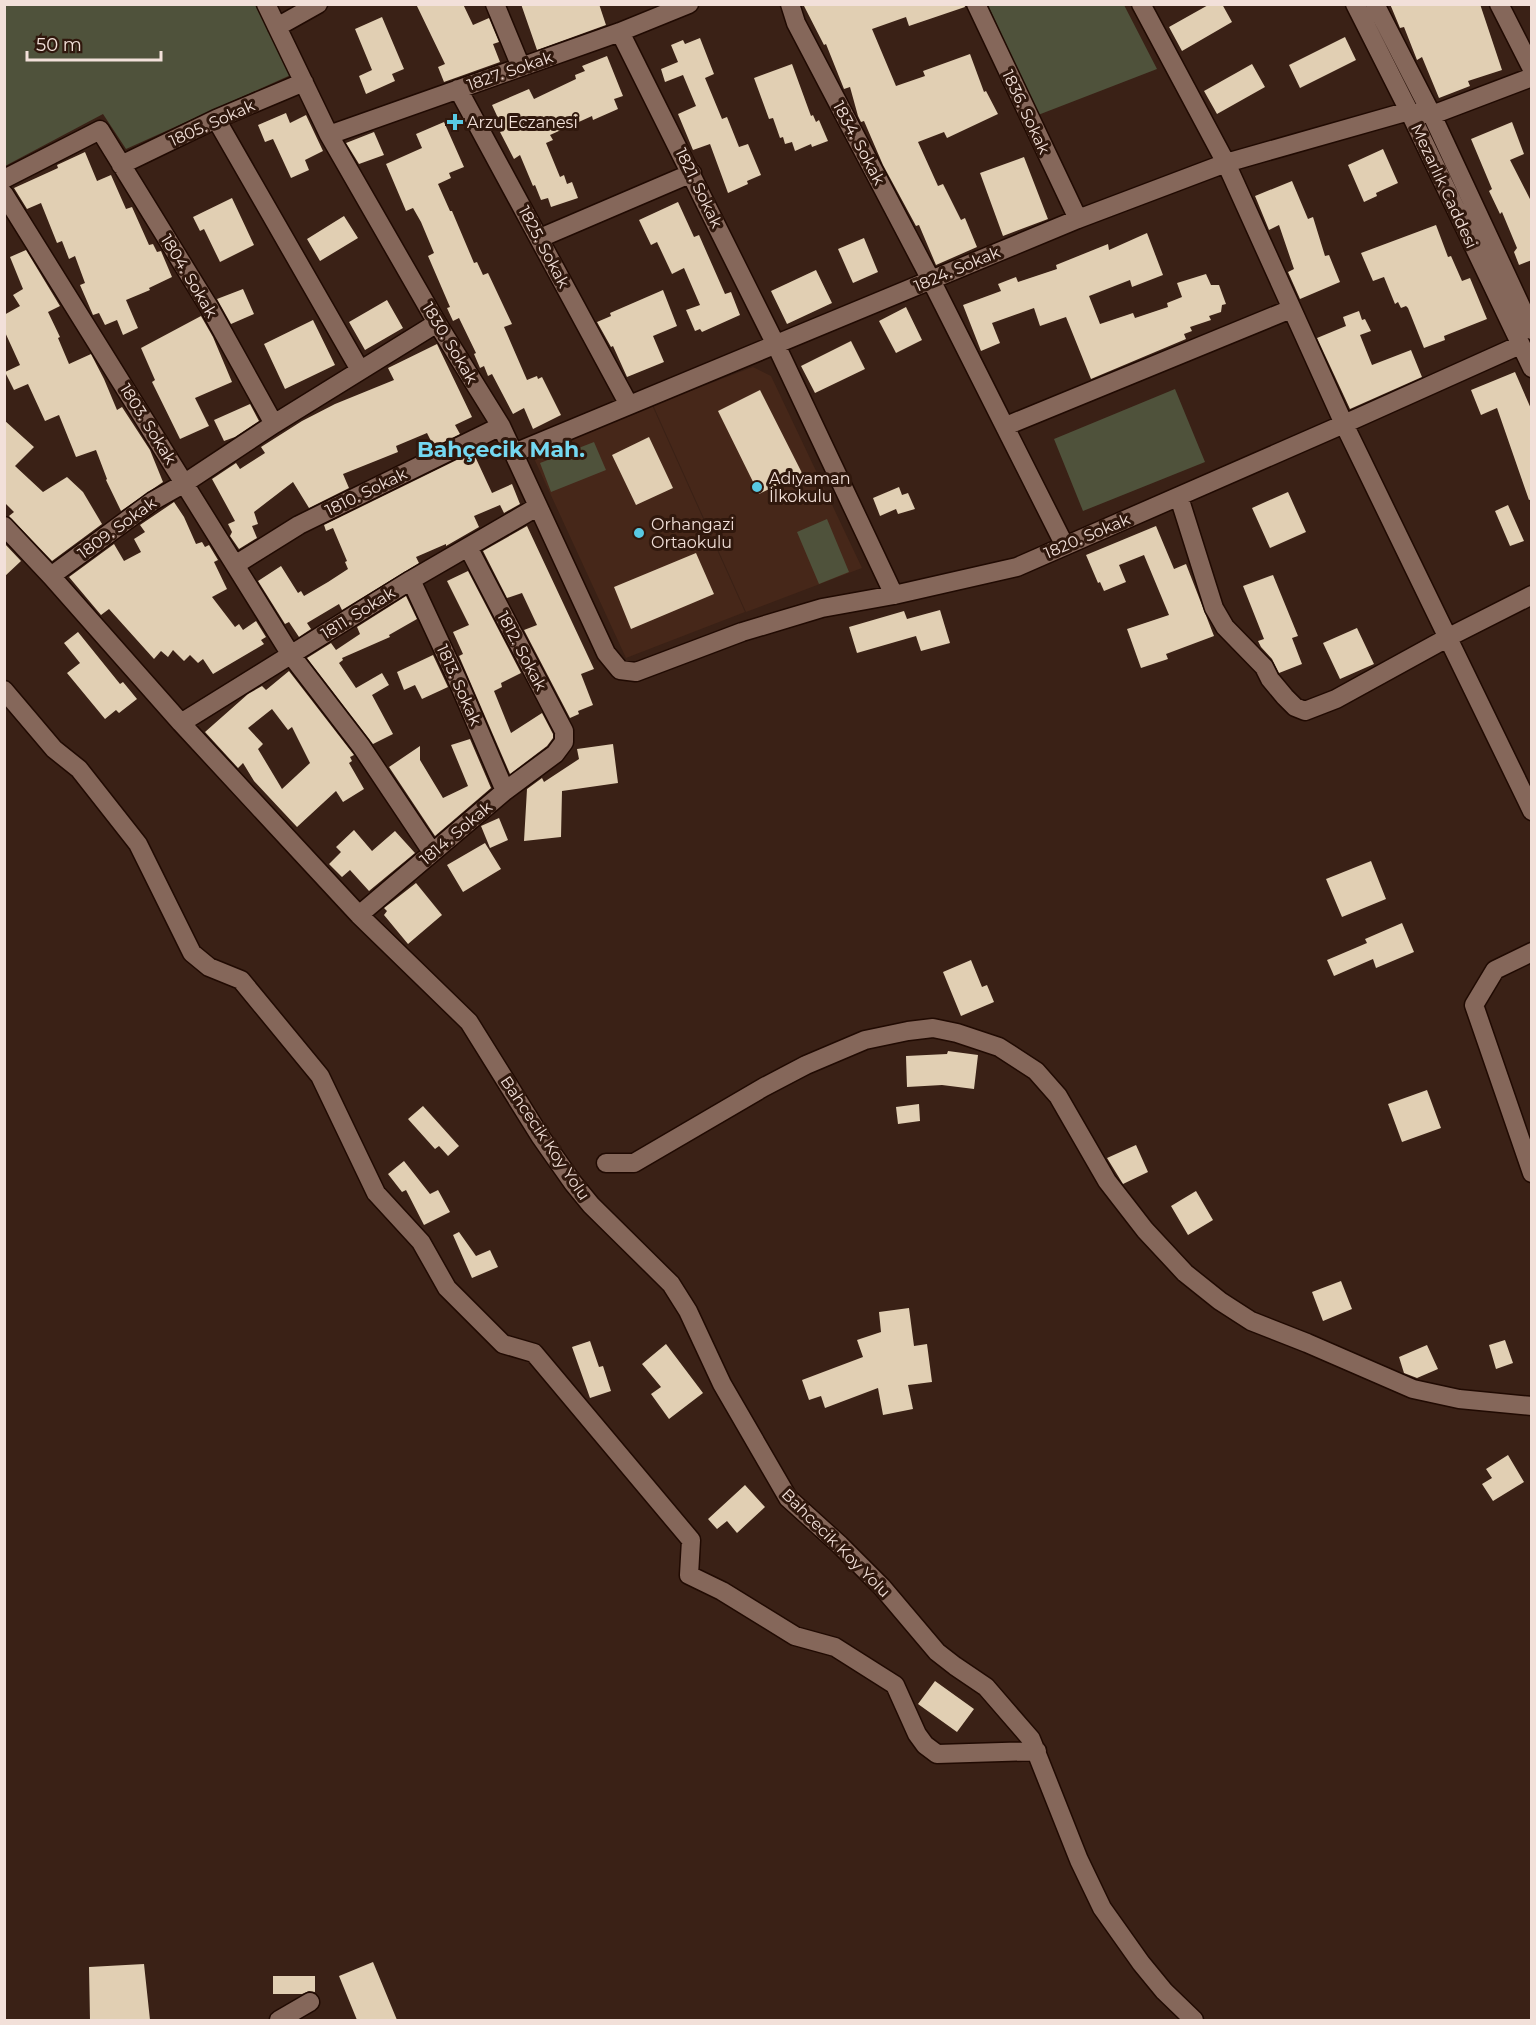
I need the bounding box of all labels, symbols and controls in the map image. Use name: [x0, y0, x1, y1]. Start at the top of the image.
scale bar: [27, 24, 160, 62]
text: 50 m: [36, 34, 82, 56]
street label: 1827. Sokak: [465, 47, 556, 95]
street label: 1836. Sokak: [998, 67, 1054, 158]
street label: 1805. Sokak: [166, 96, 258, 150]
street label: 1834. Sokak: [829, 98, 889, 188]
place label: Arzu Eczanesi: [467, 113, 578, 132]
marker: Arzu Eczanesi: [448, 115, 462, 129]
street label: Mezarlık Caddesi: [1407, 121, 1481, 251]
street label: 1821. Sokak: [671, 145, 727, 232]
street label: 1825. Sokak: [514, 203, 574, 292]
street label: 1804. Sokak: [157, 231, 221, 321]
street label: 1824. Sokak: [911, 242, 1003, 296]
street label: 1830. Sokak: [418, 299, 482, 387]
street label: 1803. Sokak: [116, 380, 180, 468]
district label: Bahçecik Mah.: [417, 436, 585, 463]
street label: 1810. Sokak: [322, 464, 410, 520]
place label: Adıyaman İlkokulu: [769, 469, 851, 506]
marker: Adıyaman İlkokulu: [750, 480, 764, 494]
street label: 1809. Sokak: [74, 493, 160, 563]
street label: 1820. Sokak: [1041, 509, 1133, 563]
place label: Orhangazi Ortaokulu: [651, 515, 735, 552]
marker: Orhangazi Ortaokulu: [632, 526, 646, 540]
street label: 1811. Sokak: [318, 583, 399, 643]
street label: 1812. Sokak: [493, 608, 551, 694]
street label: 1813. Sokak: [433, 642, 485, 729]
street label: 1814. Sokak: [416, 797, 496, 869]
street label: Bahcecik Koy Yolu: [496, 1072, 594, 1204]
street label: Bahcecik Koy Yolu: [778, 1485, 894, 1601]

